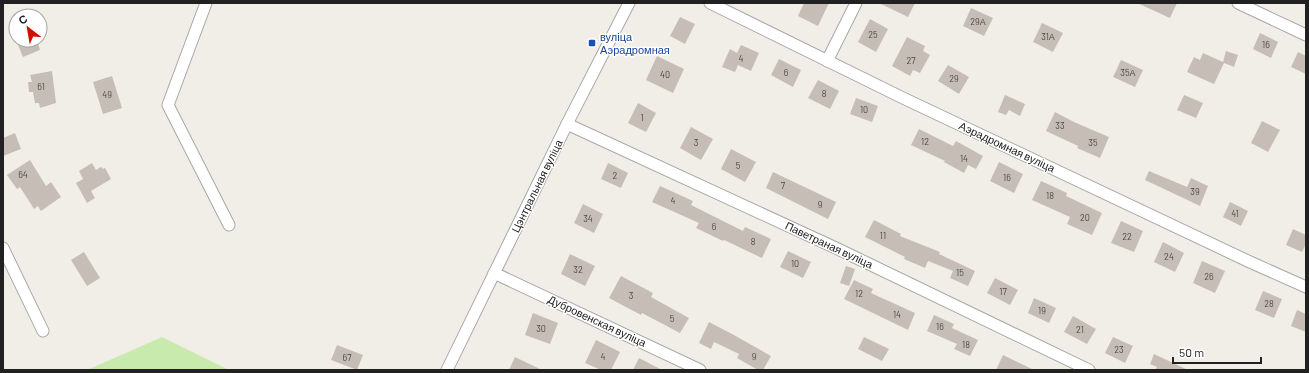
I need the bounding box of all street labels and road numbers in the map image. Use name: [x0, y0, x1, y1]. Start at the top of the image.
street label: Аэрадромная вуліца: [957, 119, 1058, 175]
street label: Цэнтральная вуліца: [508, 136, 565, 234]
street label: Паветраная вуліца: [783, 219, 876, 271]
street label: Дубровенская вуліца: [546, 292, 649, 349]

